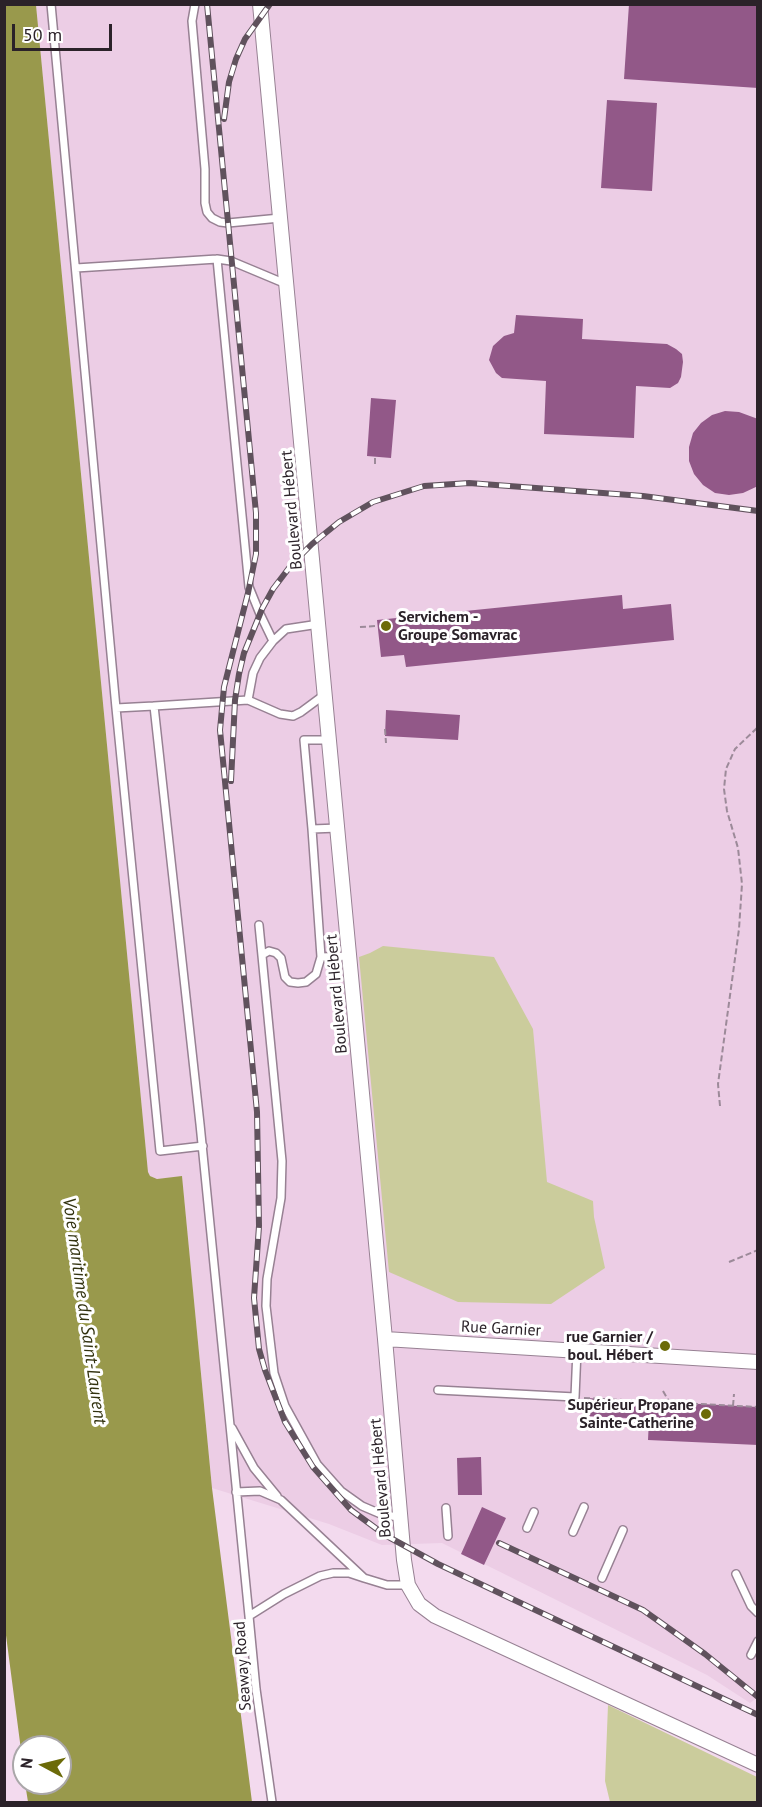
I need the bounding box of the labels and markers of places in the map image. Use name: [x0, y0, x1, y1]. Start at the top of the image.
place label: Servichem - Groupe Somavrac: [398, 607, 517, 645]
marker: Servichem - Groupe Somavrac: [379, 619, 393, 633]
place label: rue Garnier / boul. Hébert: [566, 1327, 653, 1365]
marker: rue Garnier / boul. Hébert: [658, 1339, 672, 1353]
place label: Supérieur Propane Sainte-Catherine: [568, 1395, 694, 1433]
marker: Supérieur Propane Sainte-Catherine: [699, 1407, 713, 1421]

